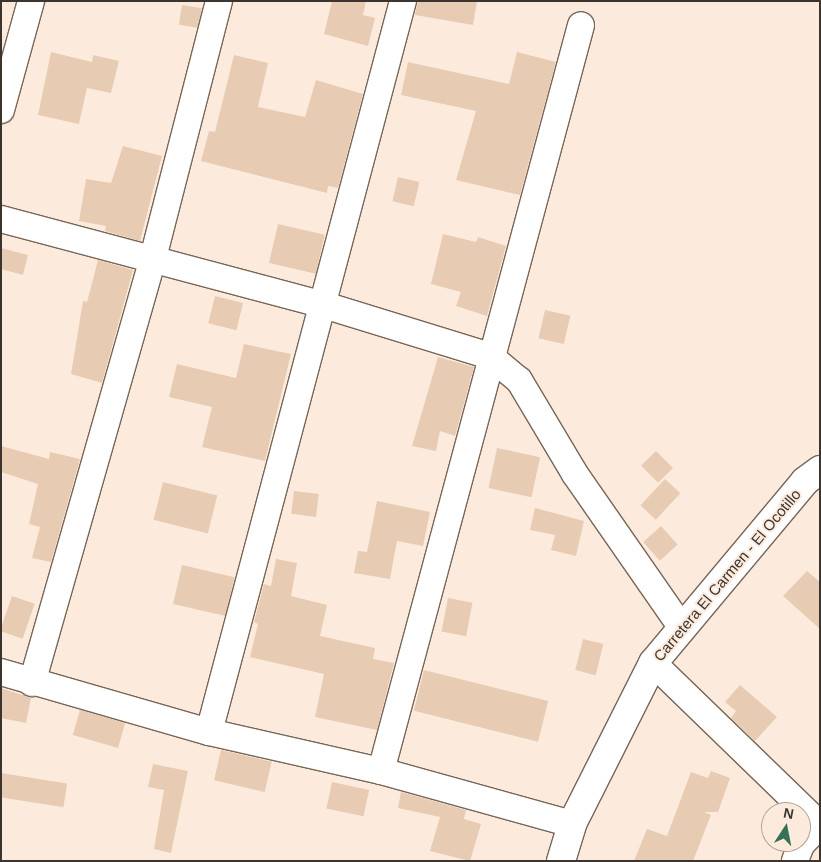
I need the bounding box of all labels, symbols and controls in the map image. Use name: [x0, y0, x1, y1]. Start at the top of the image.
street label: Carretera El Carmen - El Ocotillo: [650, 485, 804, 665]
north arrow: [761, 802, 811, 852]
text: N: [782, 804, 795, 822]

